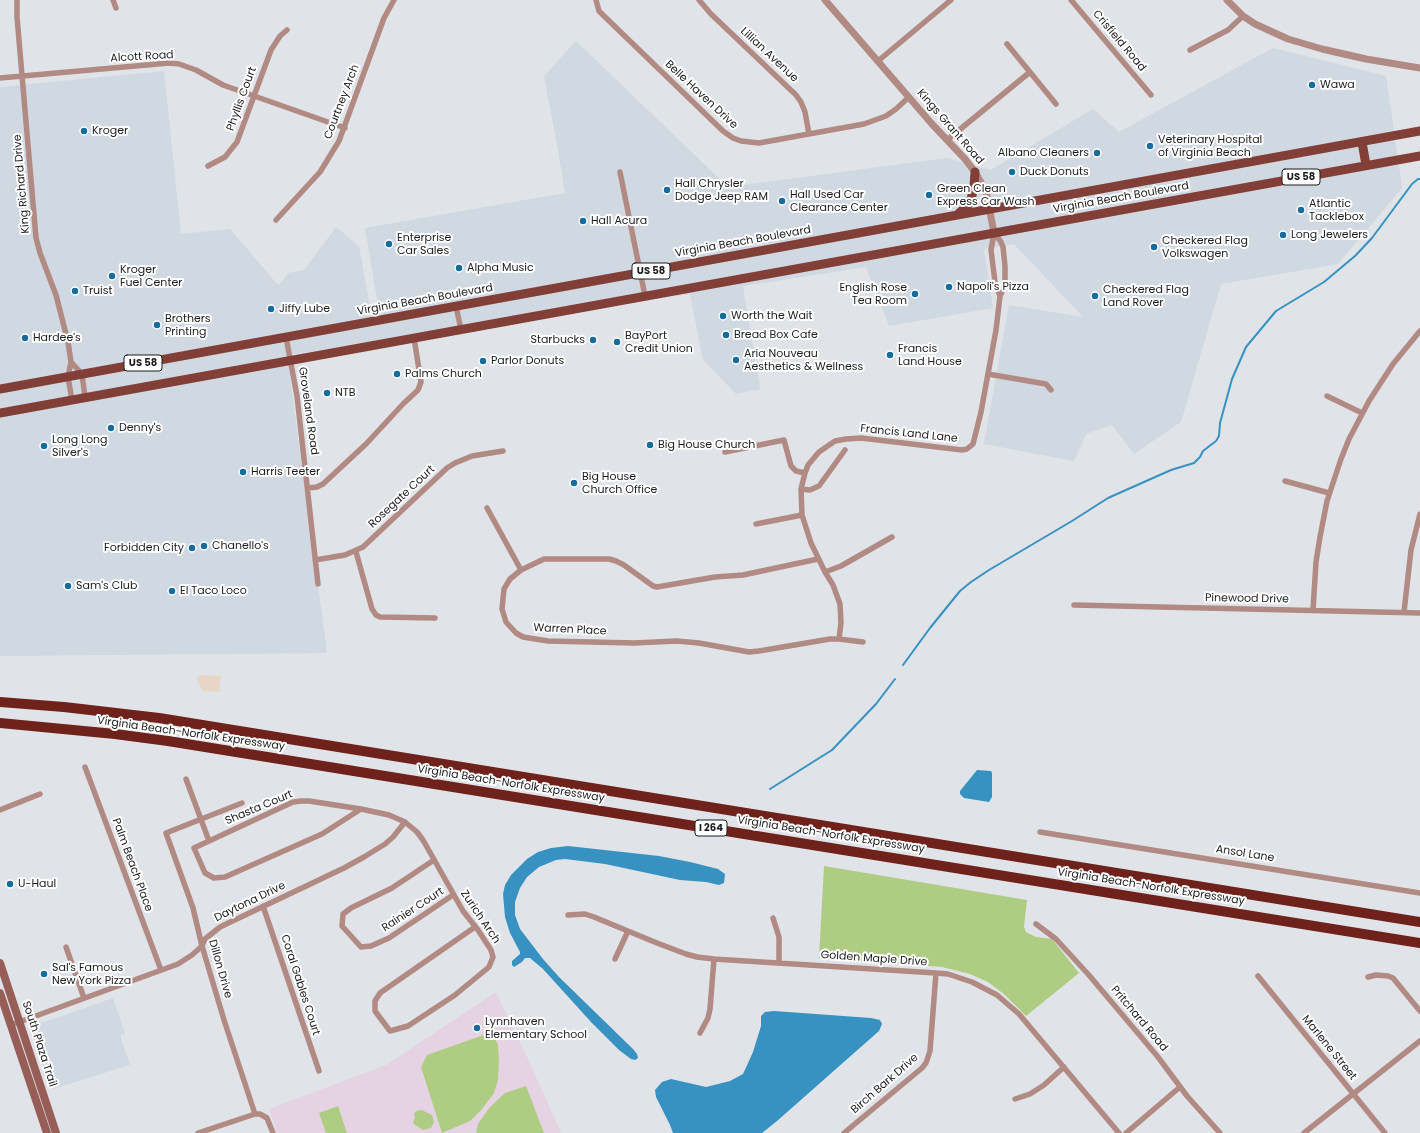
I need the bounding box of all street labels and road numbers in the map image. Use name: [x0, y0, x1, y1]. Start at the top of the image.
street label: Crisfield Road: [1090, 8, 1148, 74]
street label: Lillian Avenue: [737, 25, 801, 85]
street label: Alcott Road: [110, 49, 174, 65]
street label: Belle Haven Drive: [662, 58, 740, 132]
street label: Courtney Arch: [322, 63, 362, 141]
street label: Phyllis Court: [224, 65, 260, 133]
street label: Kings Grant Road: [914, 87, 986, 167]
street label: King Richard Drive: [11, 134, 33, 234]
road number: US 58: [1282, 169, 1320, 185]
street label: Virginia Beach Boulevard: [1052, 180, 1190, 216]
street label: Virginia Beach Boulevard: [674, 224, 812, 260]
road number: US 58: [632, 263, 670, 279]
street label: Virginia Beach Boulevard: [356, 282, 494, 318]
road number: US 58: [124, 355, 162, 371]
street label: Groveland Road: [295, 366, 321, 456]
street label: Francis Land Lane: [860, 422, 958, 446]
street label: Rosegate Court: [366, 463, 438, 531]
street label: Pinewood Drive: [1205, 592, 1289, 606]
street label: Warren Place: [533, 621, 607, 639]
street label: Virginia Beach-Norfolk Expressway: [96, 714, 286, 754]
street label: Virginia Beach-Norfolk Expressway: [416, 763, 606, 805]
street label: Shasta Court: [223, 788, 295, 828]
street label: Virginia Beach-Norfolk Expressway: [736, 814, 926, 856]
street label: Palm Beach Place: [109, 816, 155, 914]
road number: I 264: [695, 820, 727, 836]
street label: Ansol Lane: [1215, 843, 1275, 865]
street label: Virginia Beach-Norfolk Expressway: [1056, 866, 1246, 908]
street label: Daytona Drive: [212, 879, 288, 925]
street label: Rainier Court: [380, 885, 446, 935]
street label: Zurich Arch: [457, 888, 503, 946]
street label: Coral Gables Court: [277, 933, 323, 1037]
street label: Dillon Drive: [205, 938, 235, 1000]
street label: Golden Maple Drive: [820, 949, 928, 969]
street label: Pritchard Road: [1108, 984, 1170, 1054]
street label: South Plaza Trail: [19, 999, 59, 1089]
street label: Marlene Street: [1299, 1013, 1359, 1083]
street label: Birch Bark Drive: [849, 1051, 921, 1117]

